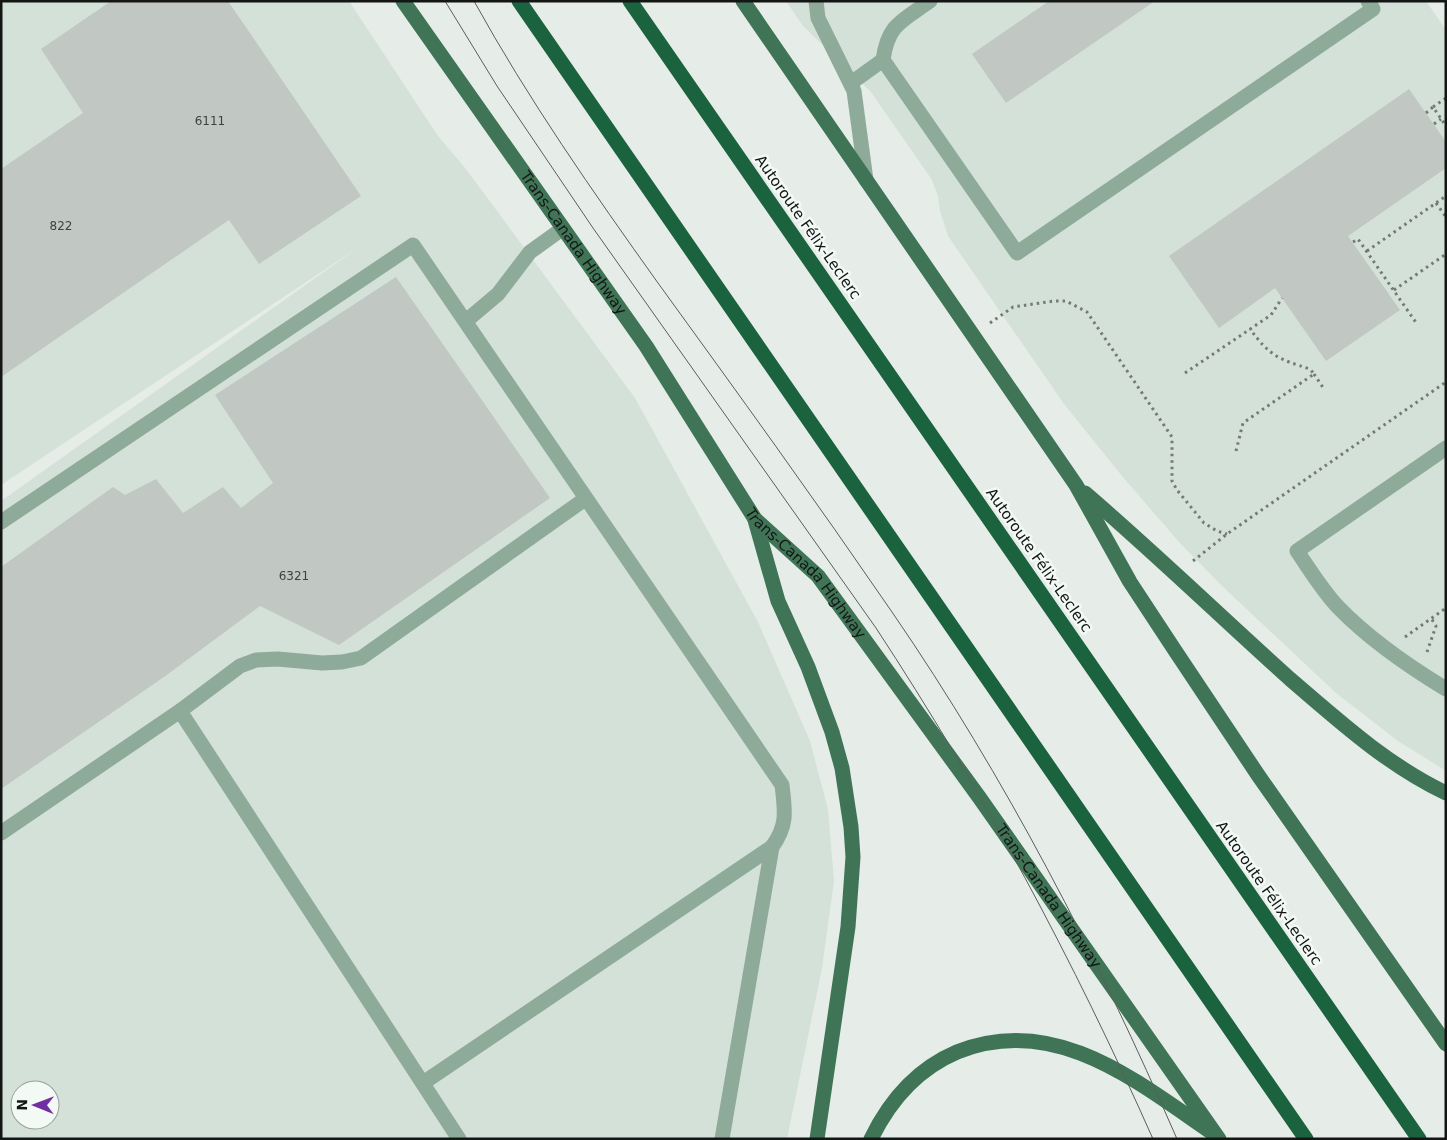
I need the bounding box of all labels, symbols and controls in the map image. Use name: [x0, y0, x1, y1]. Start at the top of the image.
house number: 6111: [195, 114, 225, 128]
street label: Autoroute Félix-Leclerc: [751, 151, 865, 303]
street label: Trans-Canada Highway: [516, 167, 630, 319]
house number: 822: [50, 219, 72, 233]
street label: Autoroute Félix-Leclerc: [982, 484, 1096, 636]
street label: Trans-Canada Highway: [741, 504, 870, 642]
house number: 6321: [279, 569, 309, 583]
street label: Autoroute Félix-Leclerc: [1212, 817, 1326, 969]
street label: Trans-Canada Highway: [991, 820, 1105, 972]
north arrow: [10, 1080, 60, 1130]
text: N: [14, 1099, 30, 1111]

